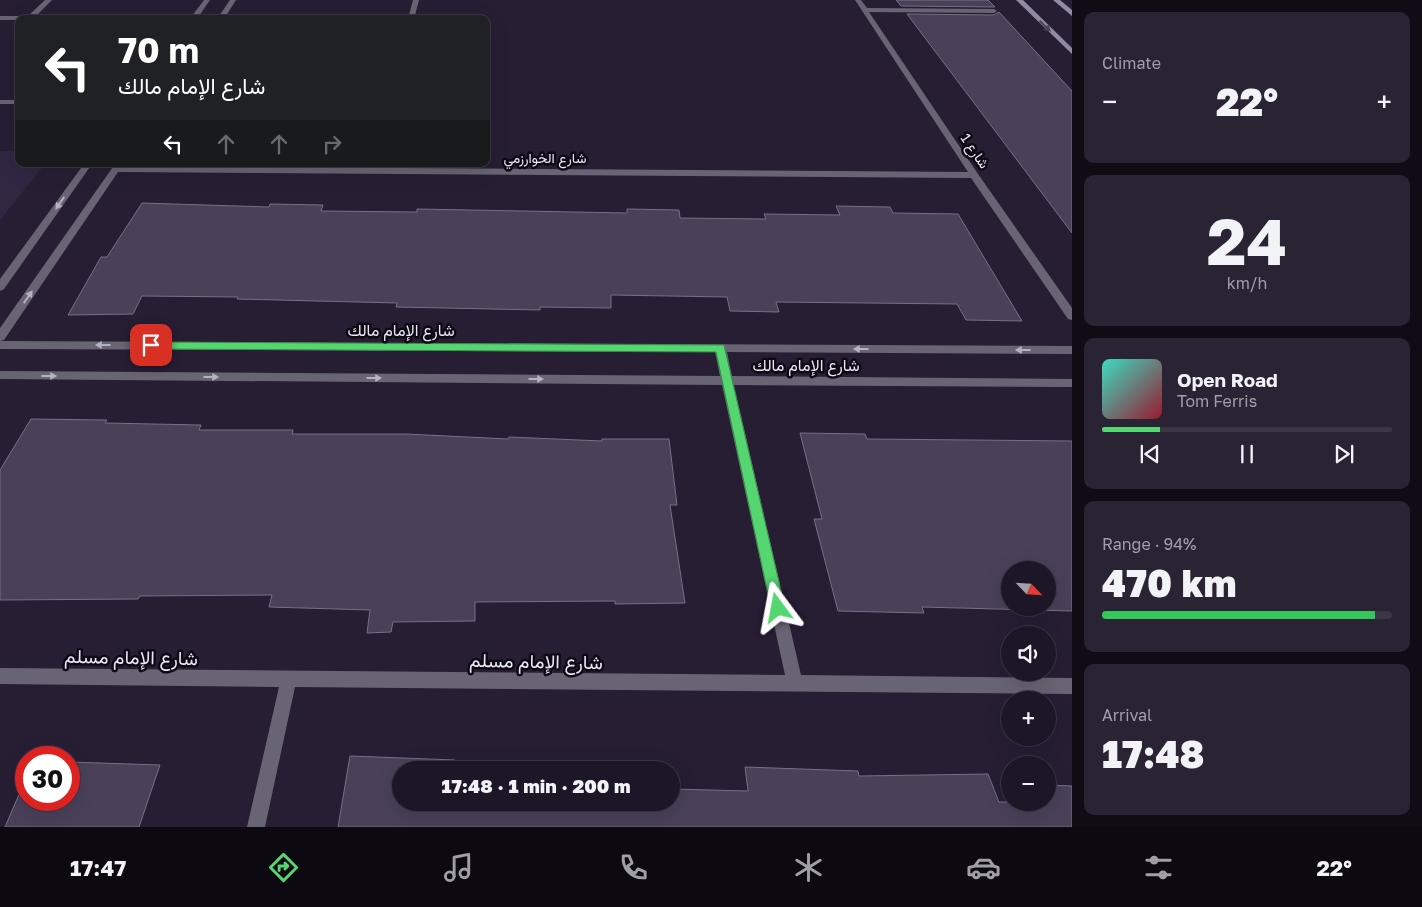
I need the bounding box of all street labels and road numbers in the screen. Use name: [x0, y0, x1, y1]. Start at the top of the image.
street label: شارع 1: [955, 130, 993, 173]
street label: شارع الخوارزمي: [503, 149, 587, 170]
street label: شارع الإمام مالك: [347, 320, 455, 342]
street label: شارع الإمام مالك: [752, 355, 860, 377]
street label: شارع الإمام مسلم: [64, 644, 198, 671]
street label: شارع الإمام مسلم: [469, 648, 603, 675]

